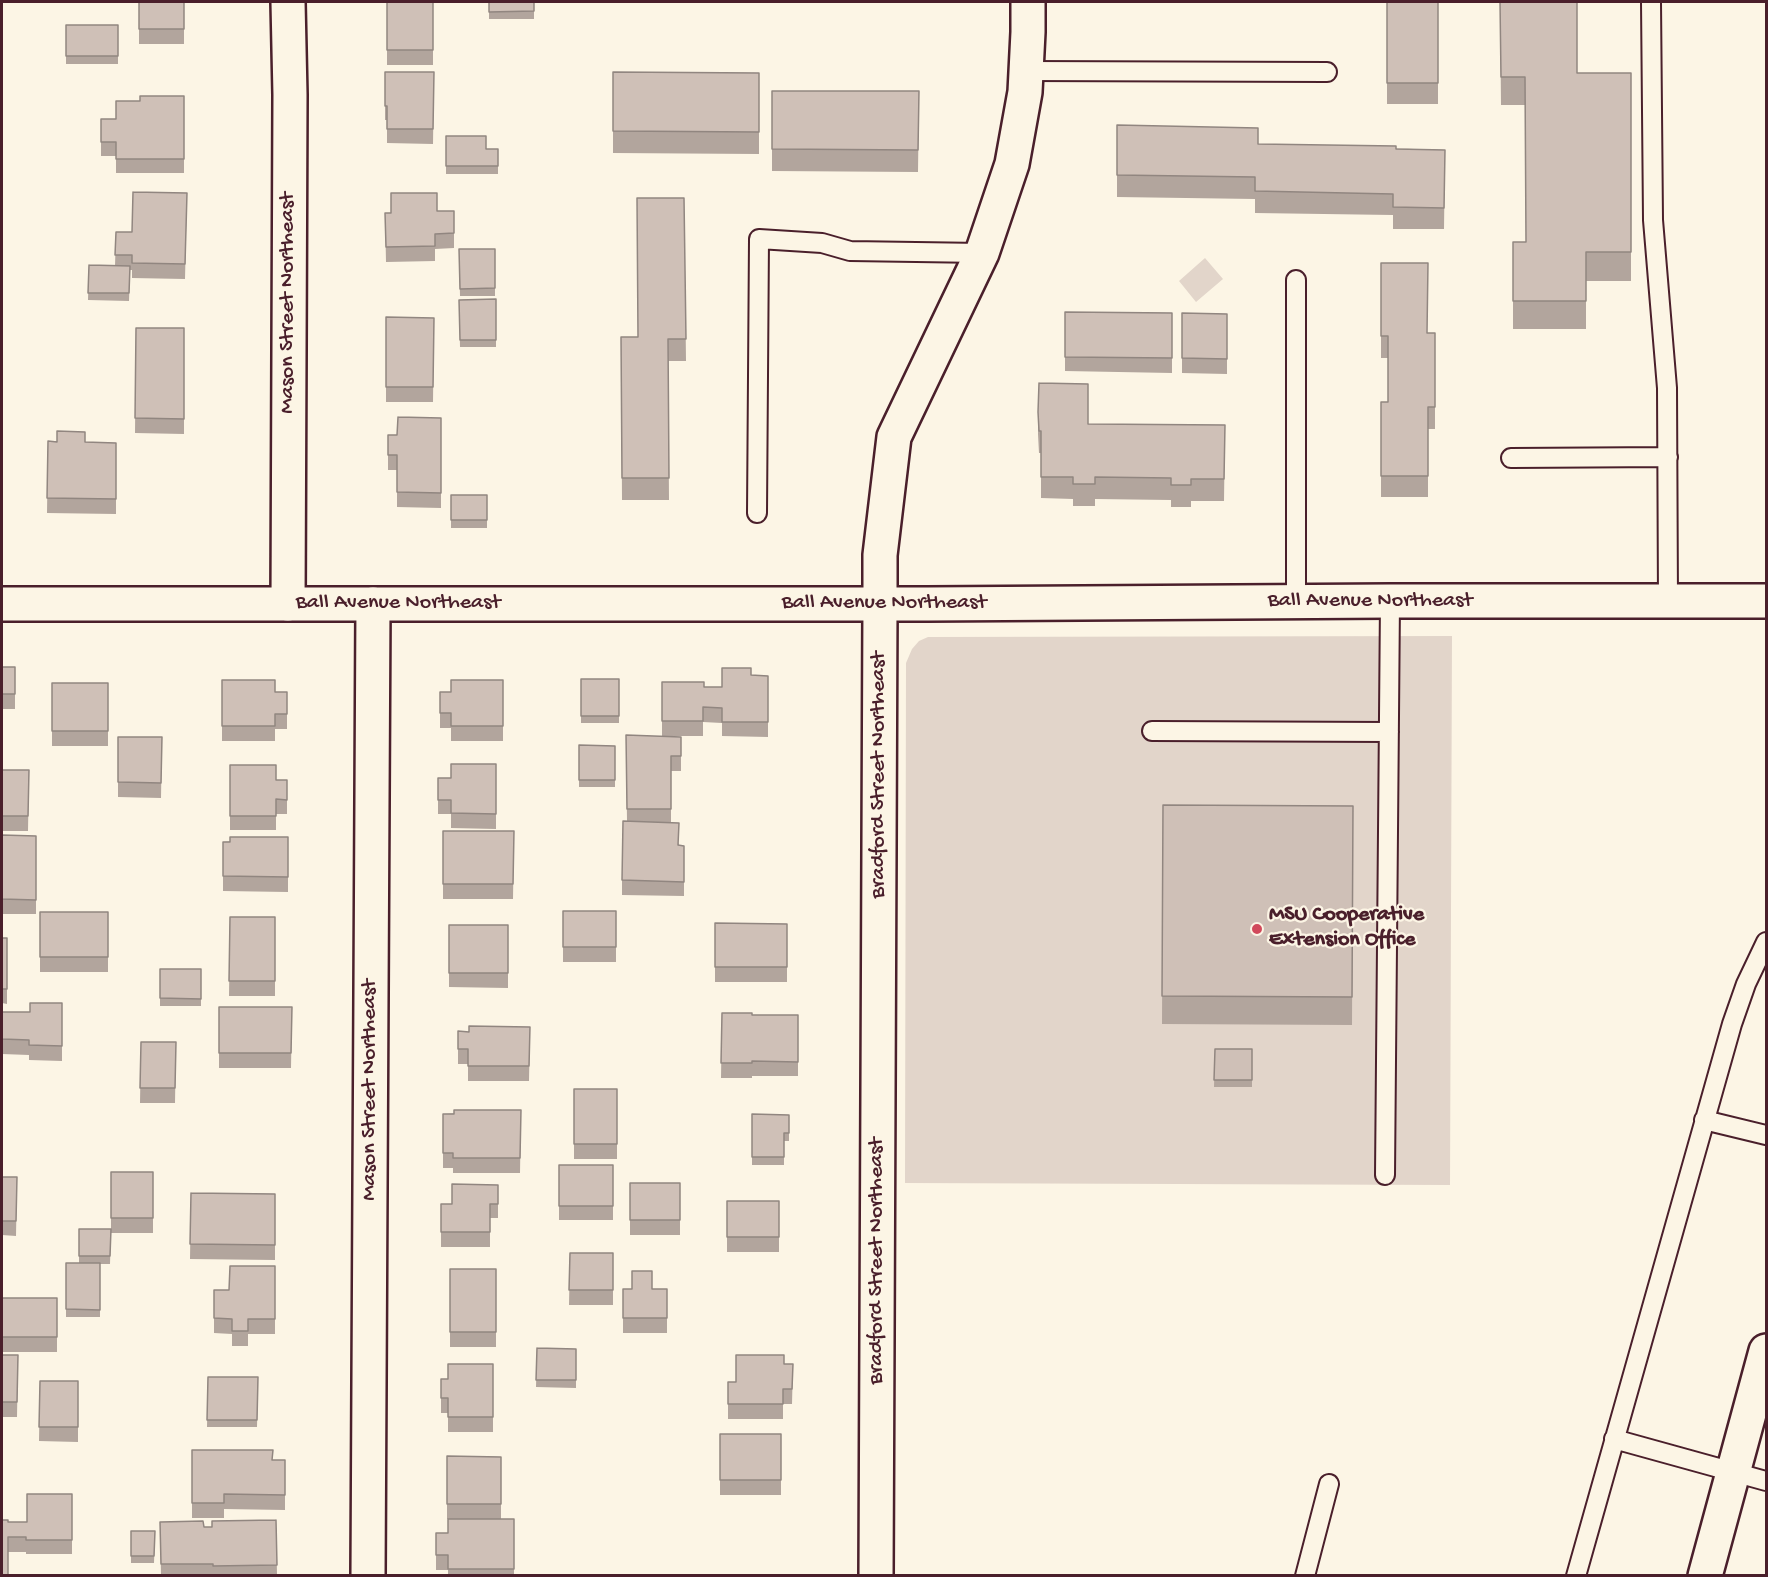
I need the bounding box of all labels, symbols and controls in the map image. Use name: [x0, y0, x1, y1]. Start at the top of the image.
street label: Mason Street Northeast: [276, 192, 302, 414]
street label: Ball Avenue Northeast: [1268, 589, 1472, 615]
street label: Ball Avenue Northeast: [296, 591, 500, 617]
street label: Ball Avenue Northeast: [782, 591, 986, 617]
street label: Bradford Street Northeast: [867, 651, 893, 899]
place label: MSU Cooperative Extension Office: [1269, 903, 1424, 954]
marker: MSU Cooperative Extension Office: [1250, 922, 1264, 936]
street label: Mason Street Northeast: [358, 979, 384, 1201]
street label: Bradford Street Northeast: [865, 1137, 891, 1385]

